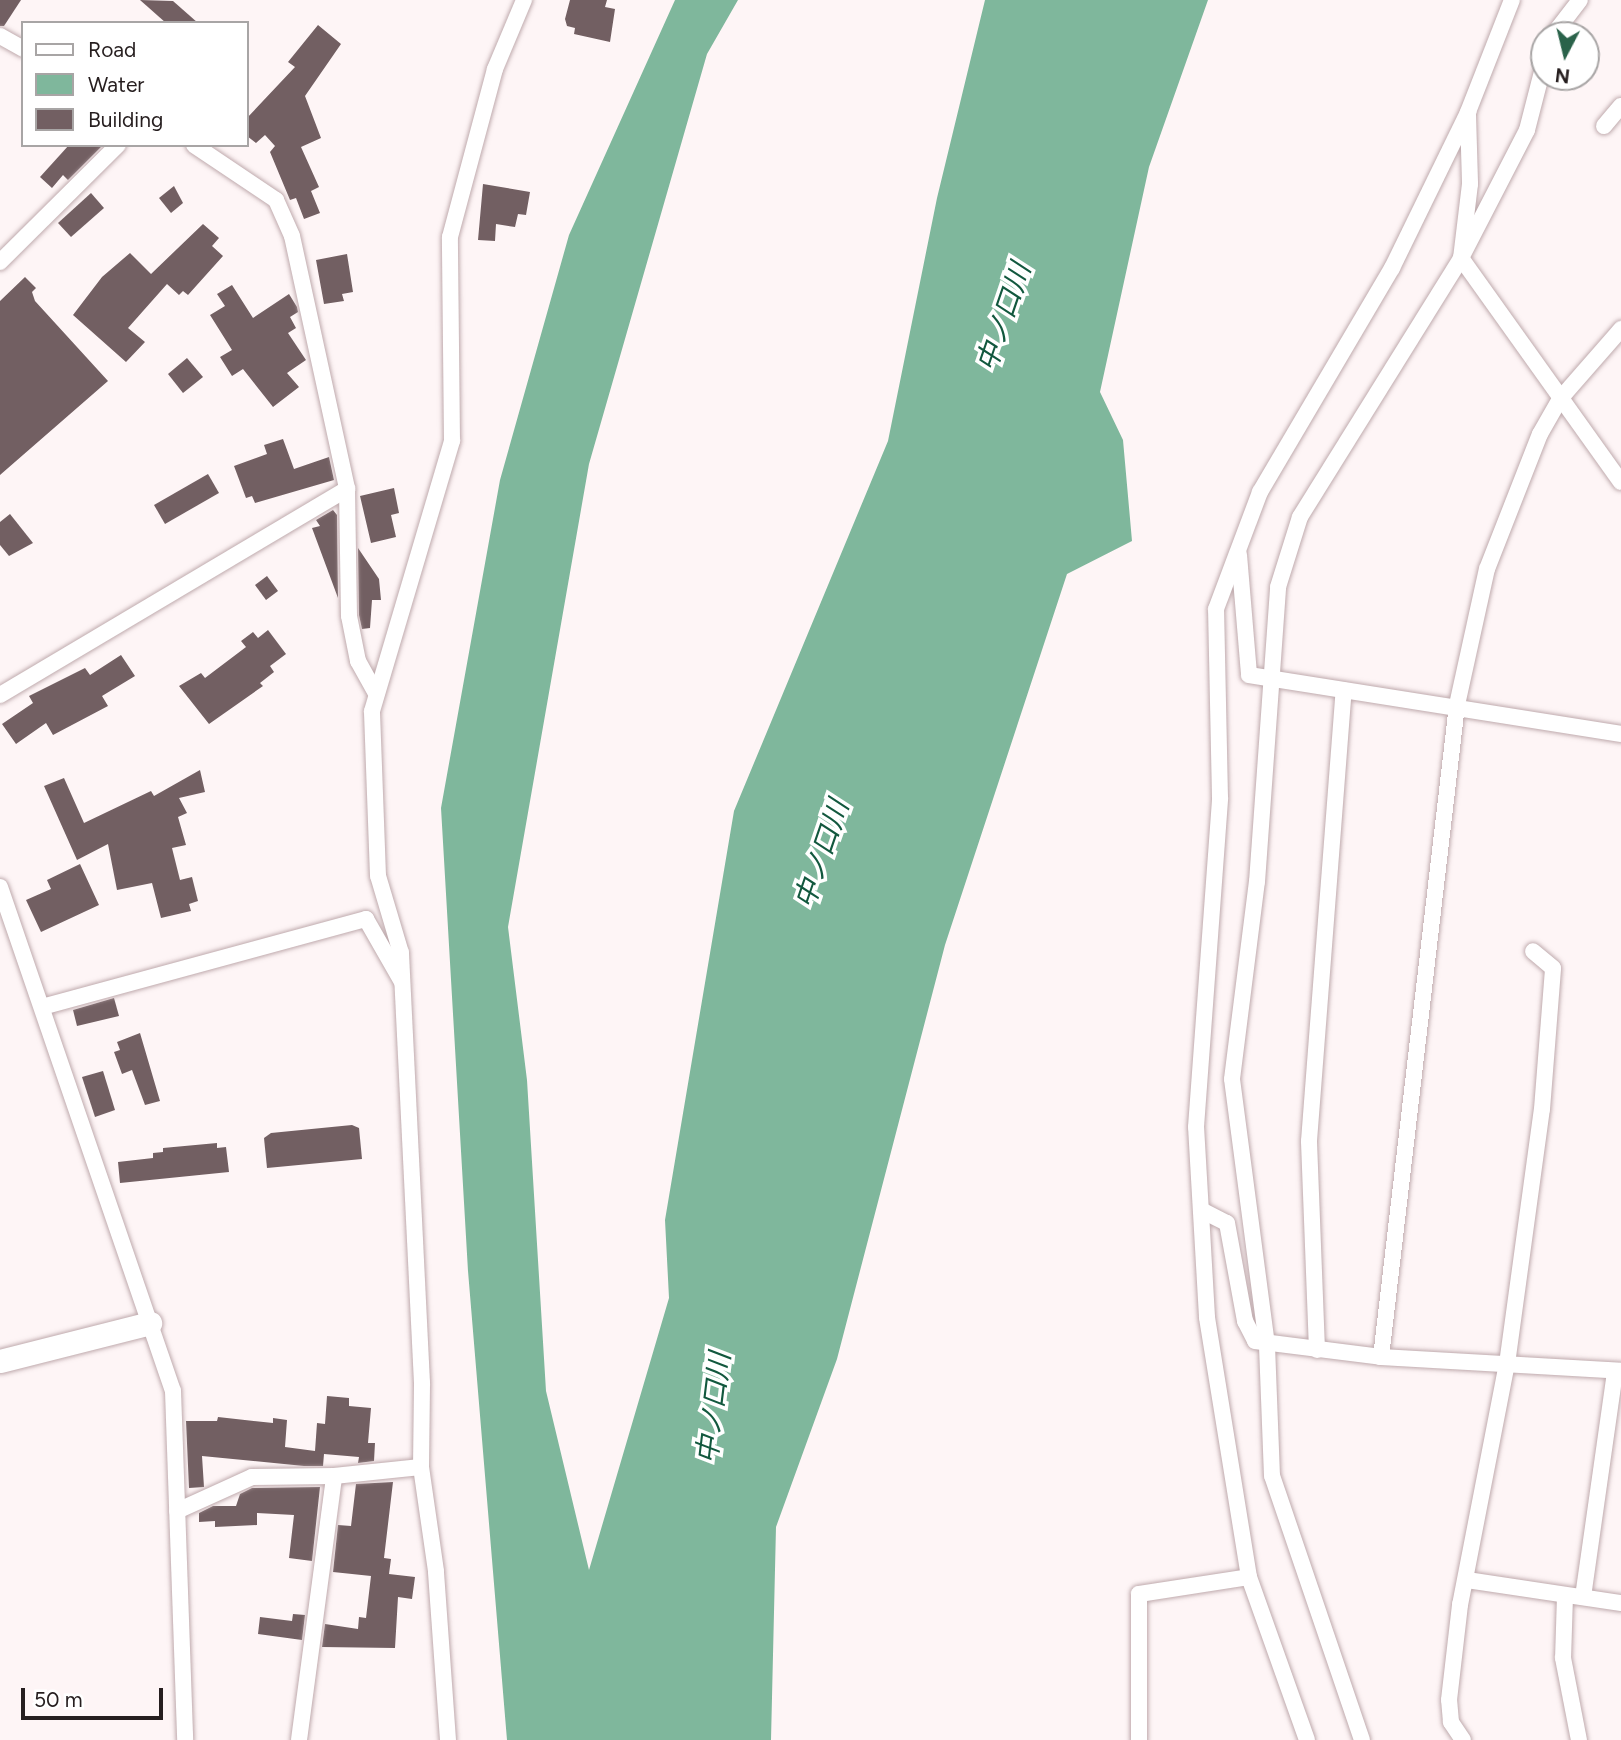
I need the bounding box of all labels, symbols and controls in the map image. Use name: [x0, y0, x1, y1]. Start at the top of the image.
legend: [21, 21, 248, 147]
north arrow: [1530, 21, 1600, 91]
text: Road: [88, 37, 136, 62]
text: N: [1554, 63, 1571, 88]
text: Water: [88, 72, 144, 97]
text: Building: [88, 107, 163, 132]
water label: 中ノ口川: [969, 259, 1037, 375]
water label: 中ノ口川: [787, 796, 855, 912]
water label: 中ノ口川: [690, 1350, 736, 1466]
scale bar: [24, 1674, 166, 1718]
text: 50 m: [34, 1687, 83, 1712]

